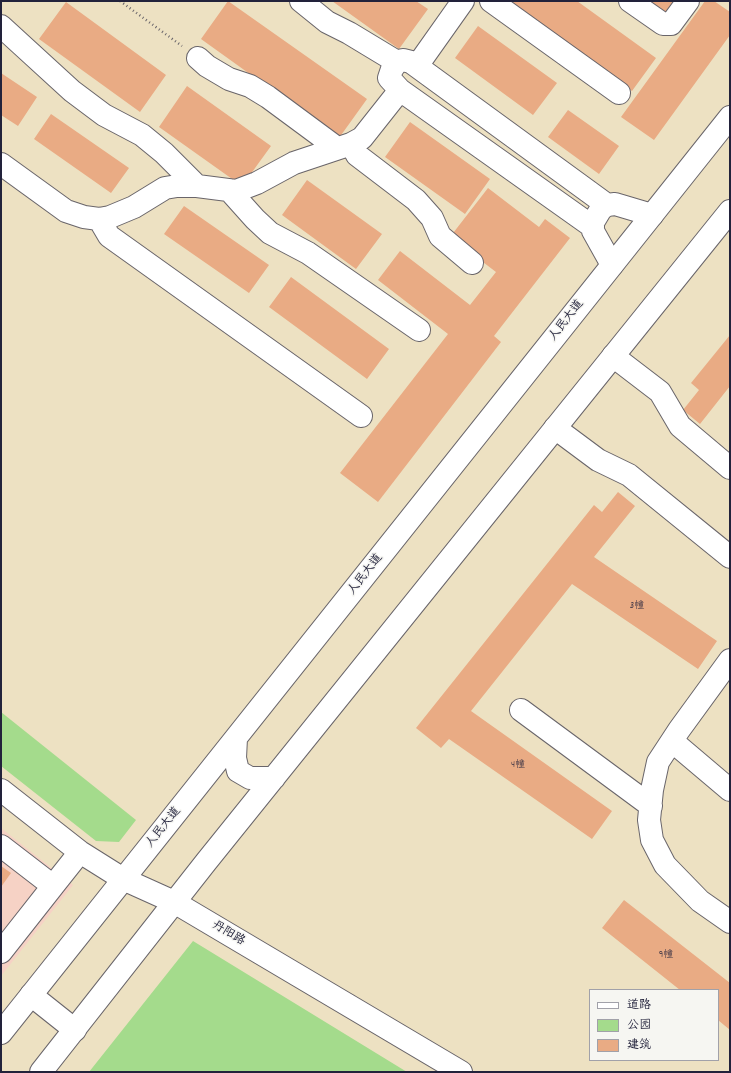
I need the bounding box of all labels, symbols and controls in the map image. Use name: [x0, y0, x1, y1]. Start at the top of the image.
street label: 人民大道: [547, 298, 587, 344]
street label: 人民大道: [346, 552, 386, 598]
house number: 3幢: [630, 601, 644, 613]
house number: 4幢: [511, 760, 525, 772]
street label: 人民大道: [143, 805, 185, 851]
street label: 丹阳路: [209, 919, 247, 949]
house number: 9幢: [659, 950, 673, 962]
legend: [589, 989, 719, 1061]
text: 道路: [627, 997, 651, 1014]
text: 公园: [627, 1017, 651, 1034]
text: 建筑: [627, 1037, 651, 1054]

